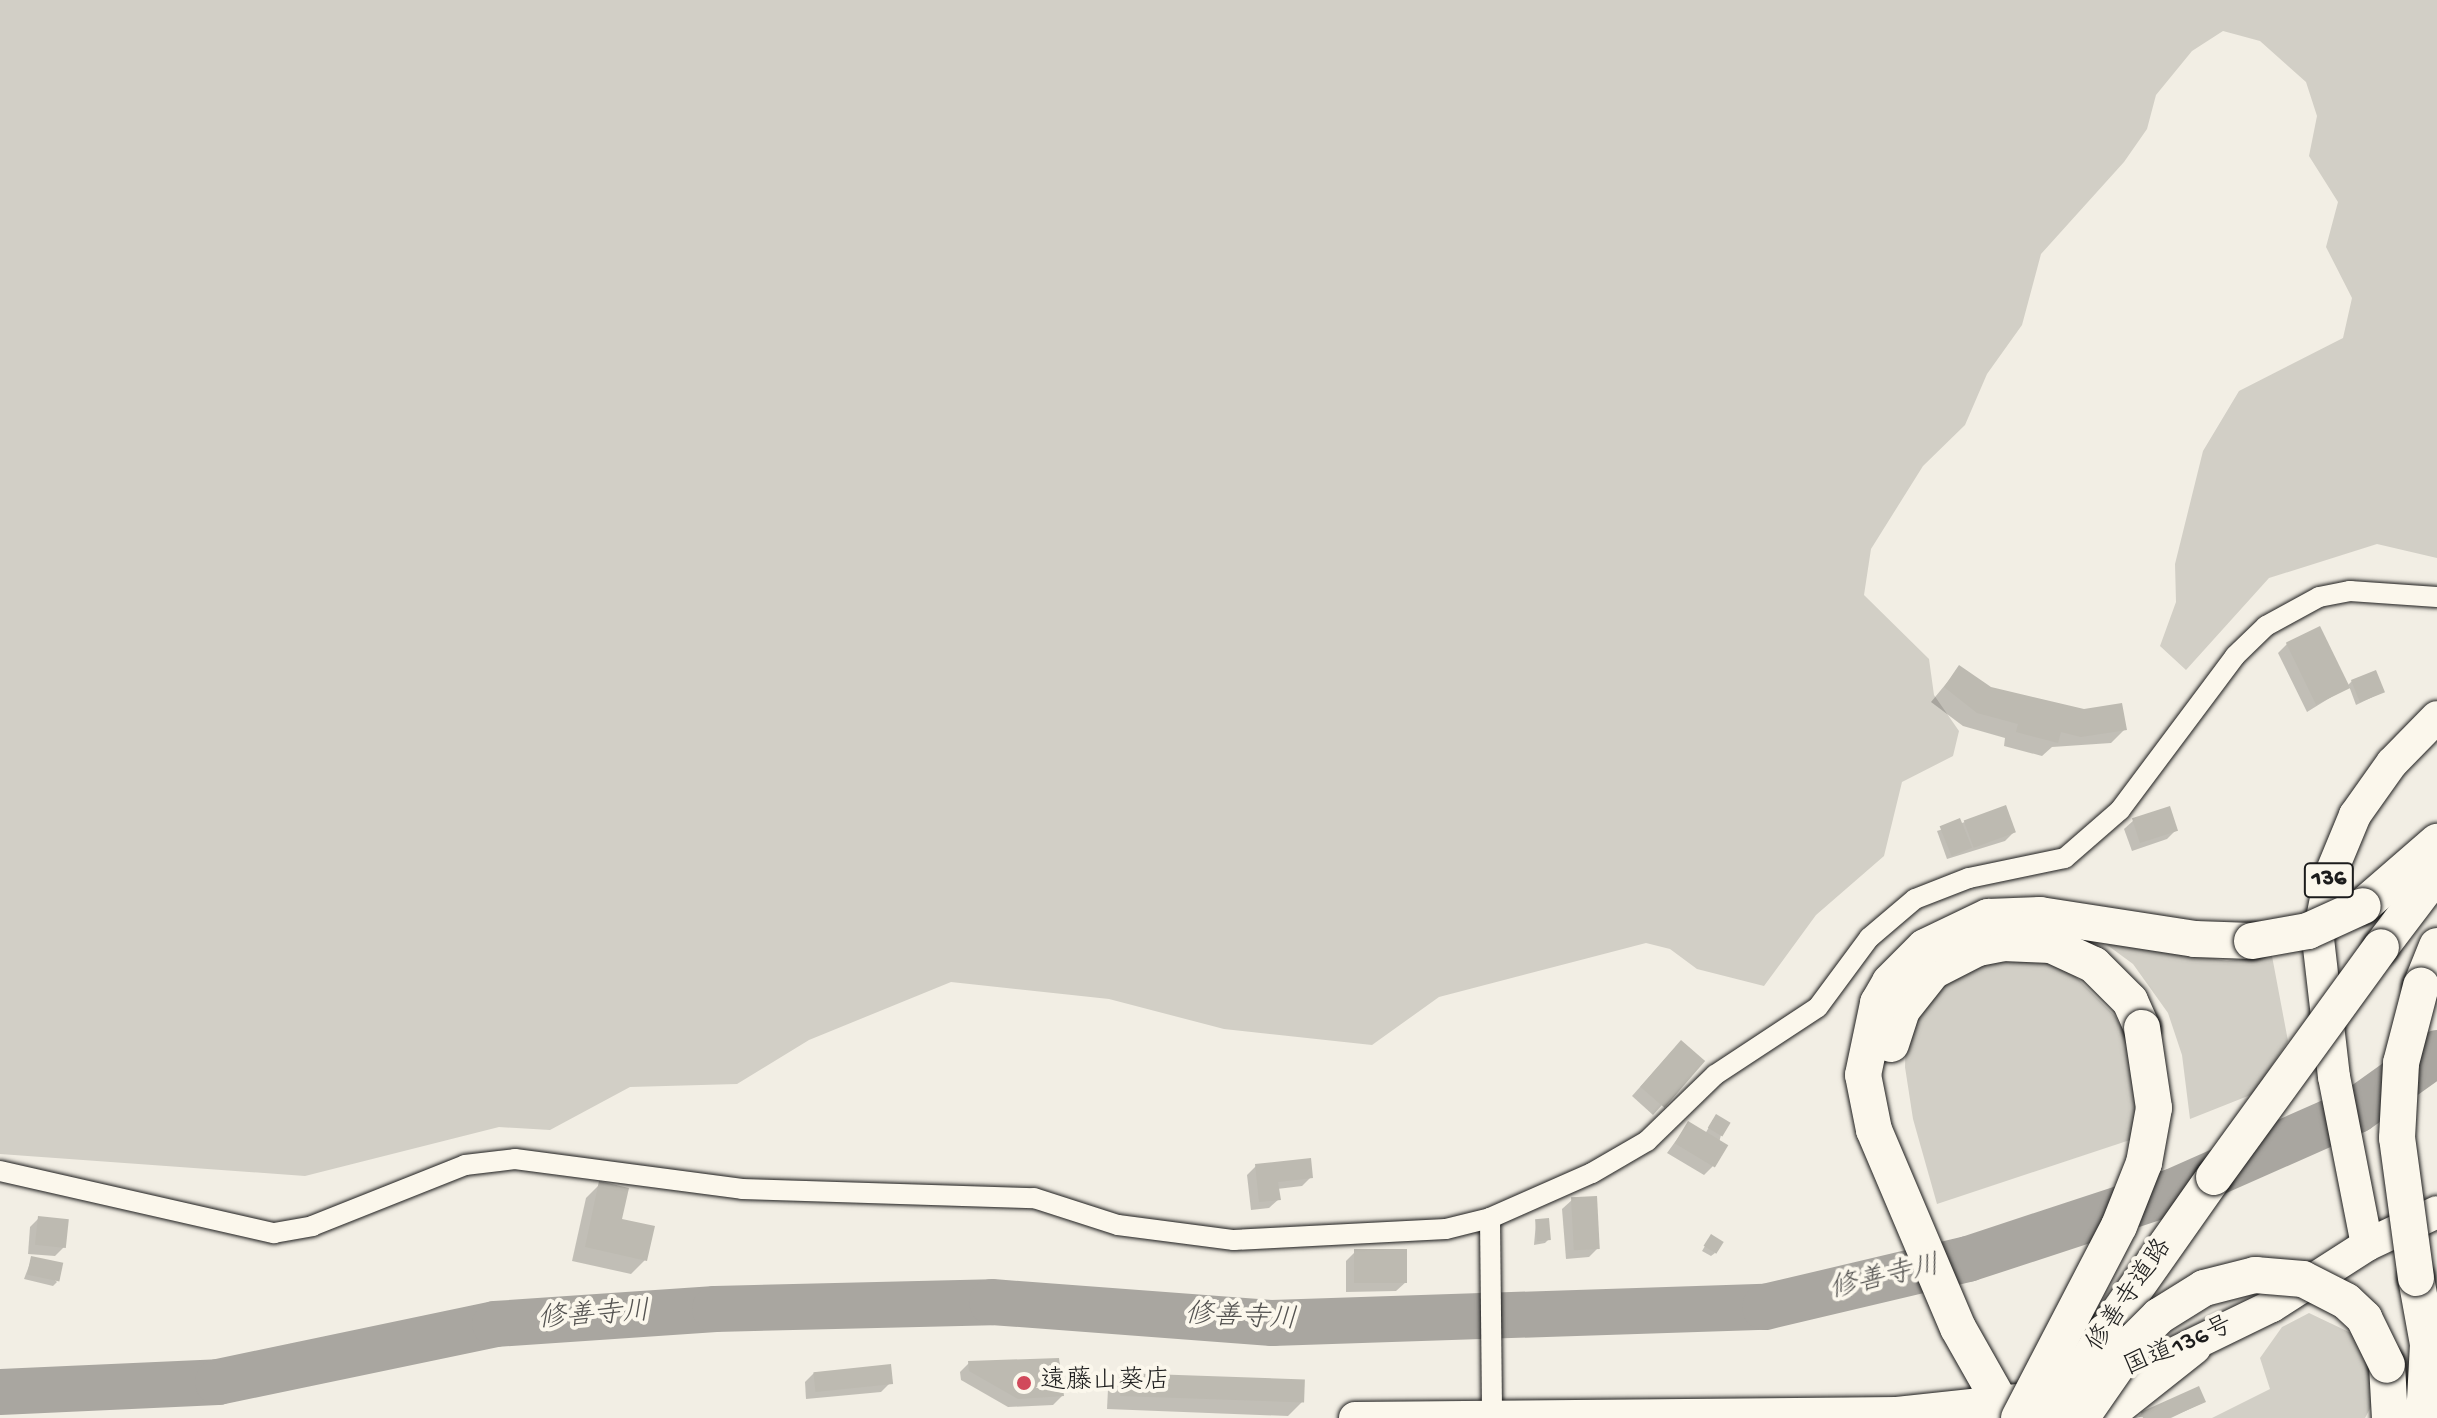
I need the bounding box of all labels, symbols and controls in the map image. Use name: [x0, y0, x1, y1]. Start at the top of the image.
road number: 136: [2303, 860, 2355, 900]
street label: 修善寺道路: [2082, 1233, 2180, 1359]
water label: 修善寺川: [1827, 1250, 1943, 1308]
water label: 修善寺川: [537, 1296, 651, 1338]
water label: 修善寺川: [1184, 1299, 1298, 1339]
street label: 国道136号: [2120, 1311, 2238, 1385]
place label: 遠藤山葵店: [1040, 1367, 1170, 1399]
marker: 遠藤山葵店: [1015, 1374, 1033, 1392]

